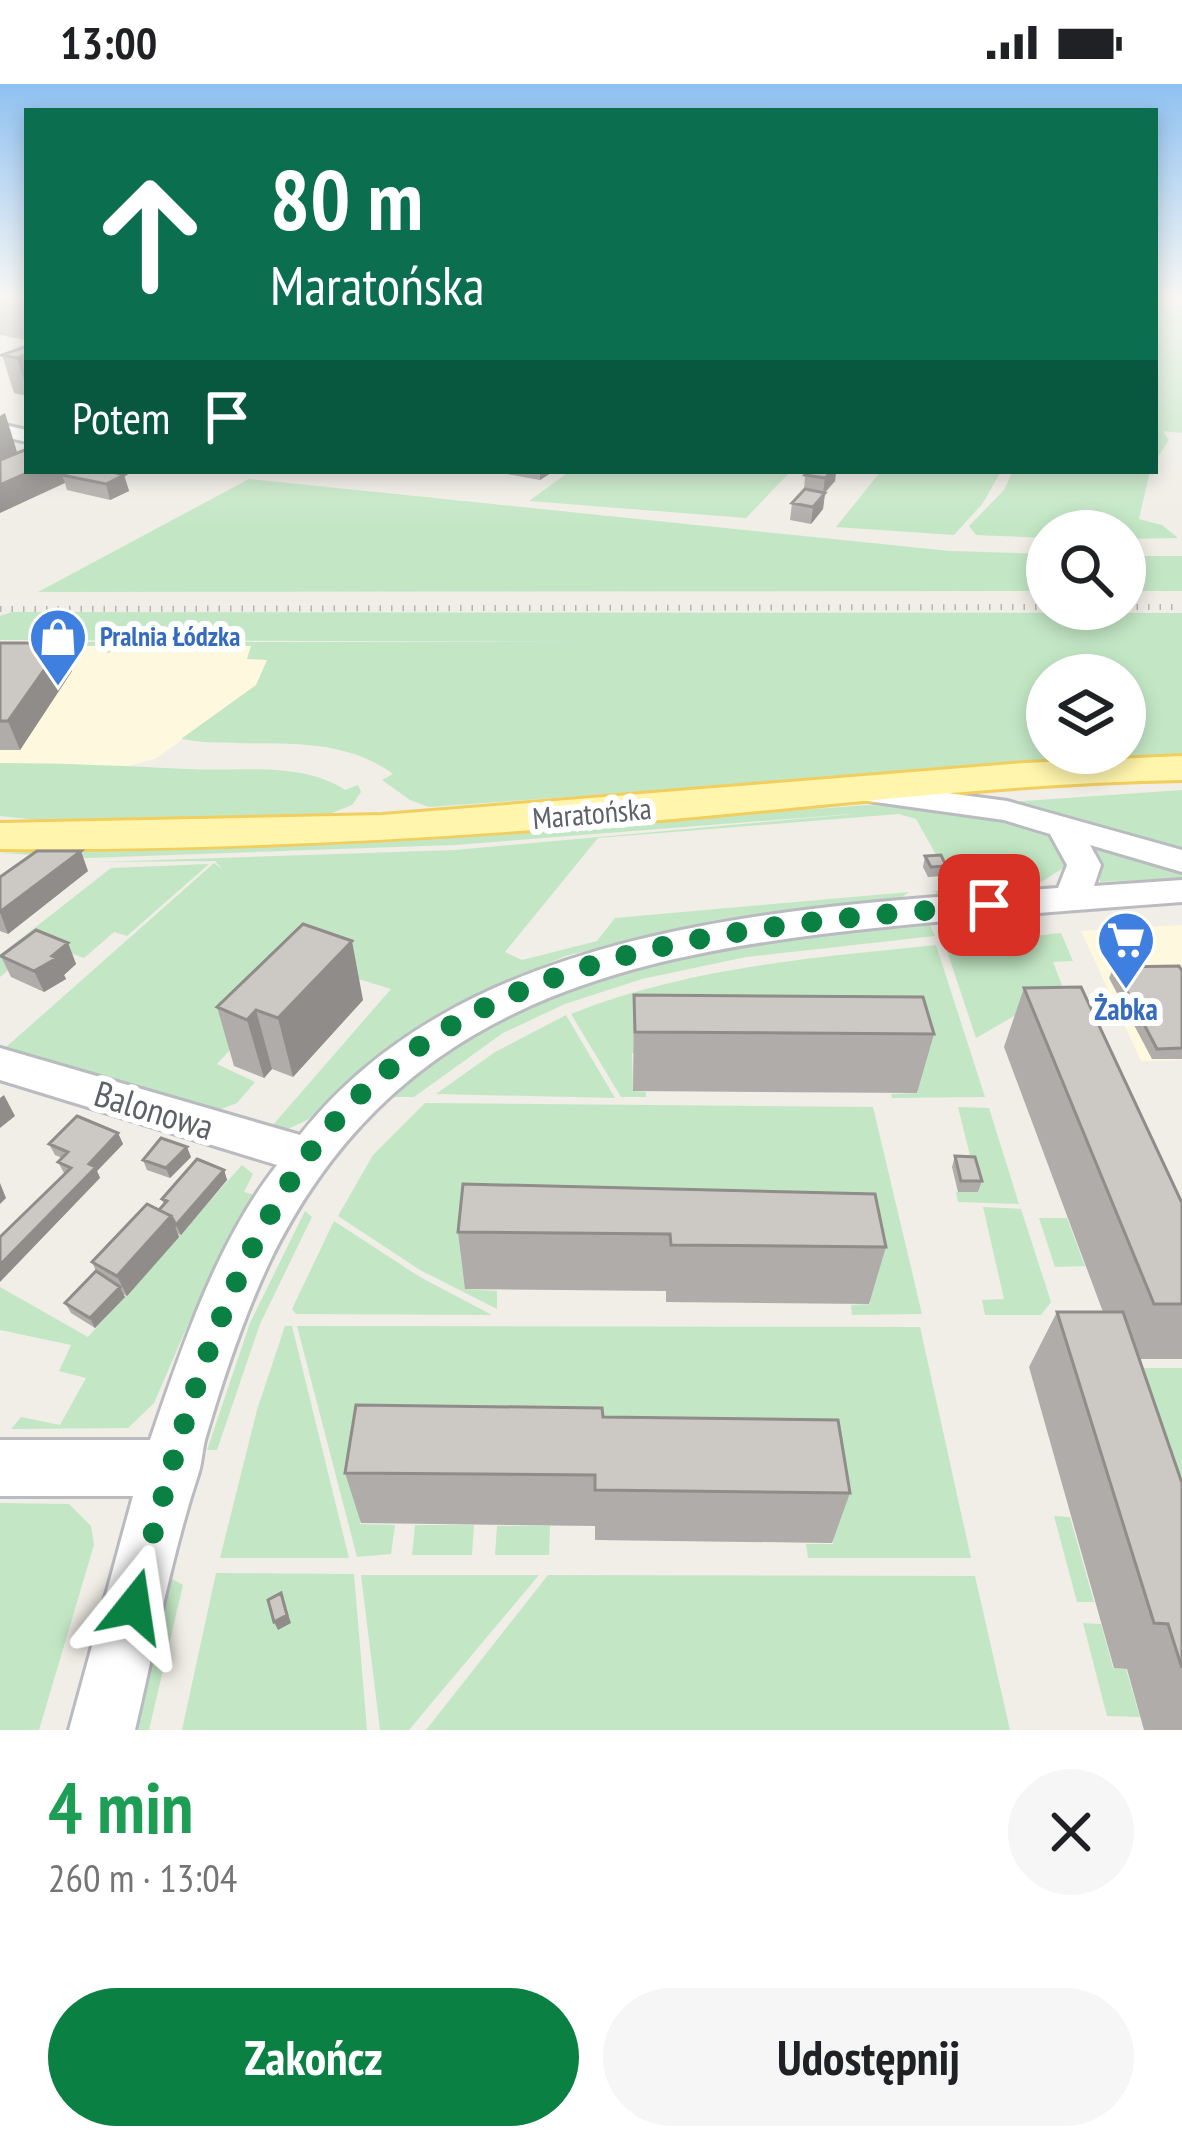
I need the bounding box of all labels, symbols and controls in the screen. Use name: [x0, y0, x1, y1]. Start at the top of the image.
text: 13:00: [60, 13, 157, 71]
text: 80 m: [270, 144, 423, 253]
icon: ahead: [72, 156, 228, 312]
text: Maratońska: [270, 250, 485, 320]
icon: arrive: [194, 384, 260, 450]
text: Potem: [72, 388, 170, 446]
map controls: [1026, 510, 1146, 774]
button: search: [1026, 510, 1146, 630]
shop icon: Pralnia Łódzka: [27, 606, 89, 688]
place label: Pralnia Łódzka: [100, 619, 240, 653]
button: layers: [1026, 654, 1146, 774]
street label: Maratońska: [531, 788, 653, 837]
pin: [938, 854, 1040, 956]
icon: arrive: [956, 872, 1022, 938]
supermarket icon: Żabka: [1095, 909, 1157, 991]
place label: Żabka: [1094, 989, 1158, 1028]
street label: Balonowa: [89, 1069, 219, 1150]
position arrow: [71, 1543, 197, 1669]
text: 4 min: [48, 1760, 193, 1853]
button: close: [1008, 1769, 1134, 1895]
text: 260 m · 13:04: [48, 1852, 237, 1903]
button: Zakończ: [48, 1988, 579, 2126]
button: Udostępnij: [603, 1988, 1134, 2126]

